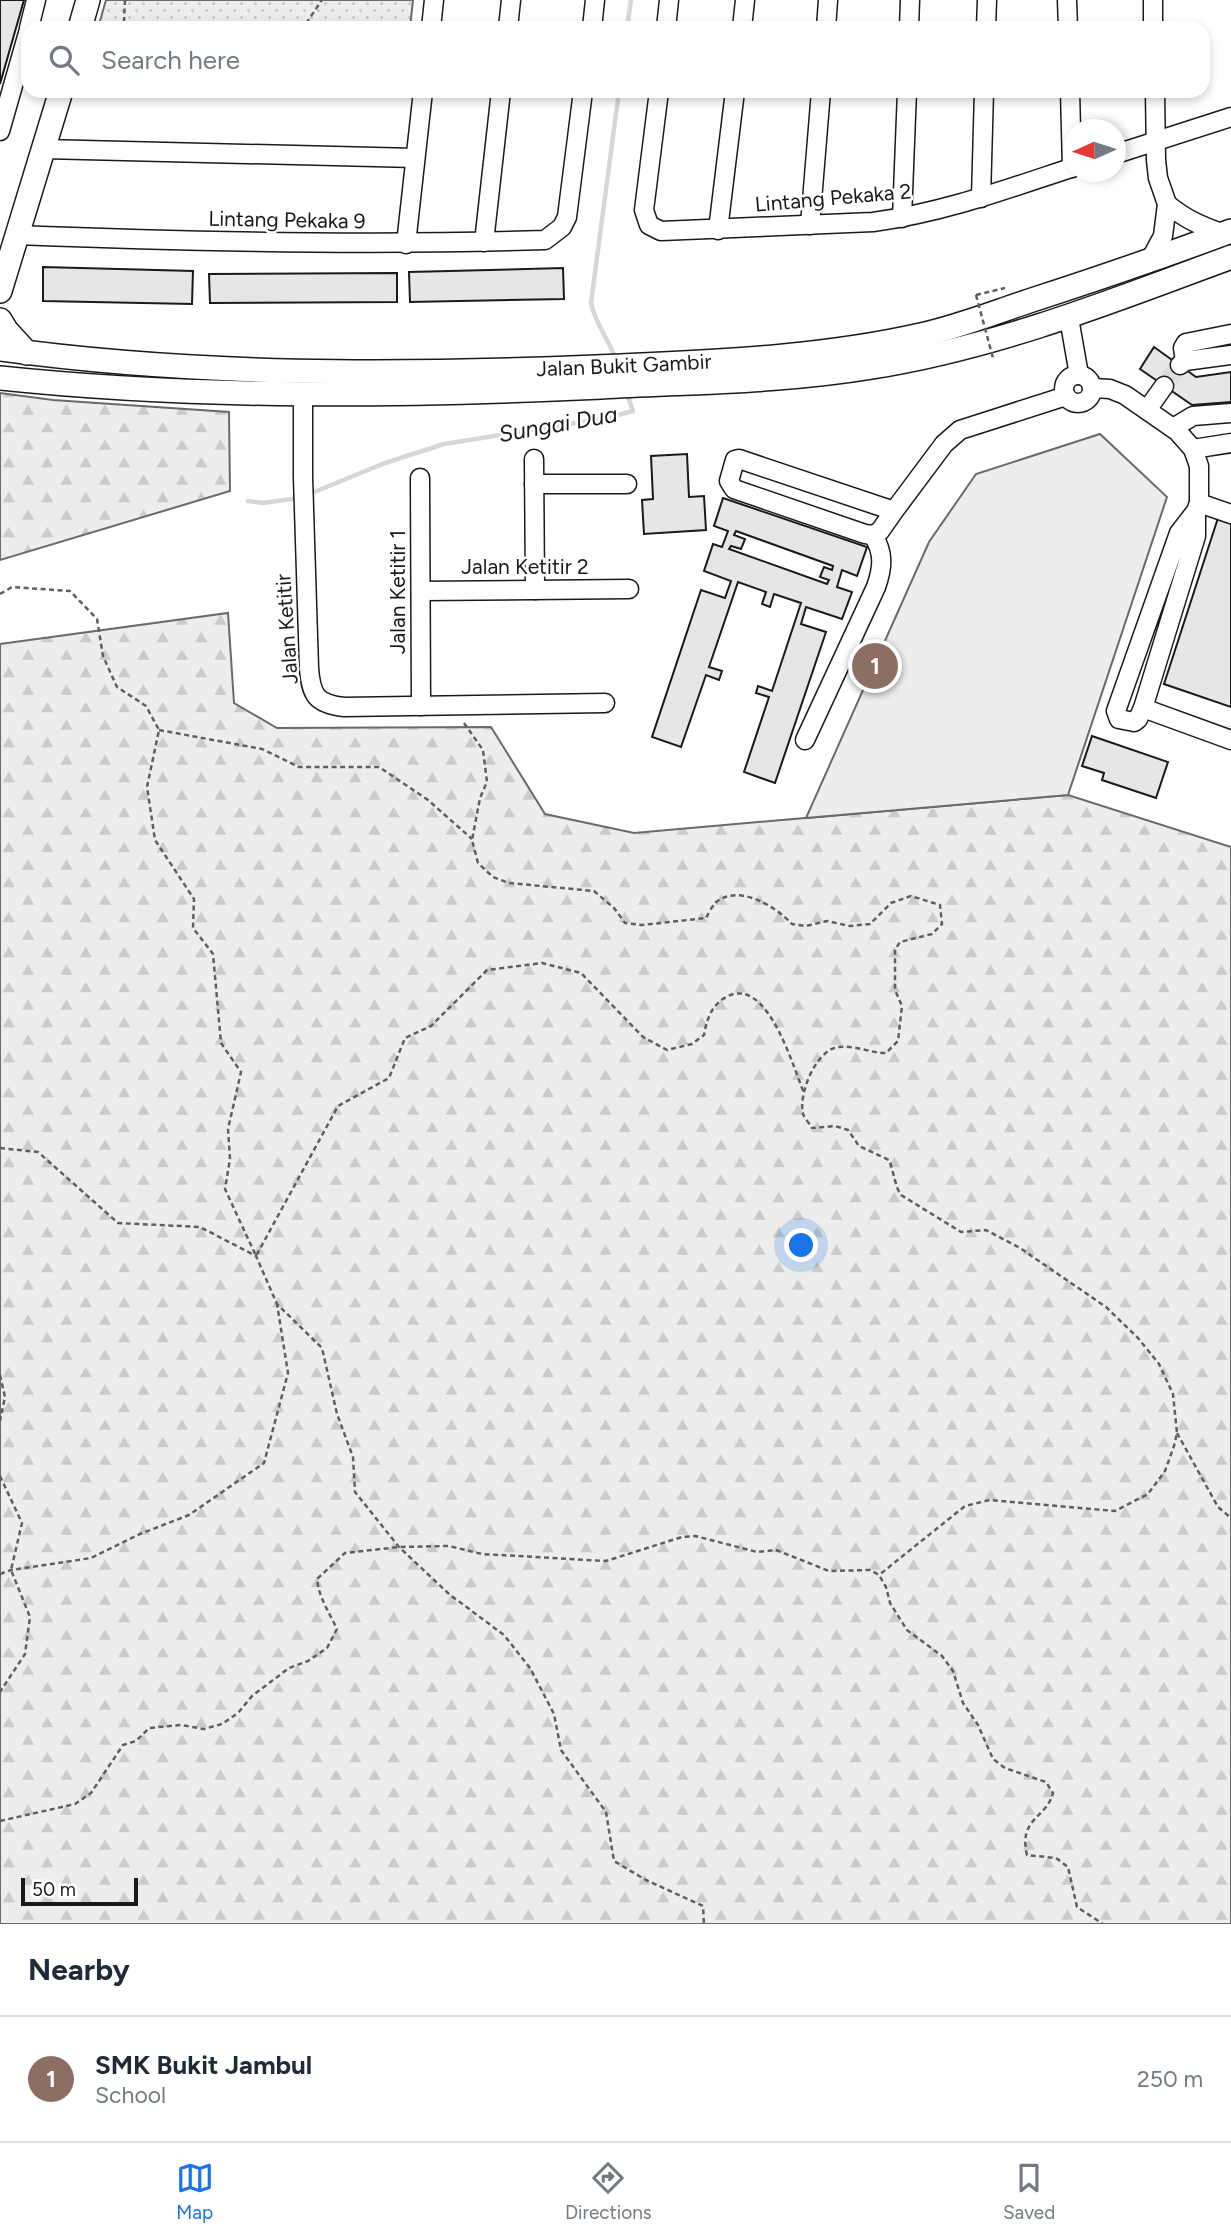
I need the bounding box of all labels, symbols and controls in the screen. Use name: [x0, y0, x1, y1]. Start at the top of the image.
search box: [21, 21, 1210, 98]
icon: search: [45, 41, 83, 79]
text: Search here: [101, 44, 240, 76]
north arrow: [1063, 119, 1126, 182]
street label: Lintang Pekaka 2: [754, 178, 912, 217]
street label: Lintang Pekaka 9: [208, 206, 366, 233]
street label: Jalan Bukit Gambir: [536, 348, 712, 381]
water label: Sungai Dua: [496, 400, 620, 448]
street label: Jalan Ketitir 1: [385, 530, 410, 654]
street label: Jalan Ketitir 2: [461, 554, 589, 579]
street label: Jalan Ketitir: [270, 573, 303, 685]
pin: 1: [852, 640, 898, 692]
your location: [784, 1228, 818, 1262]
scale bar: [21, 1875, 138, 1907]
text: 50 m: [32, 1878, 76, 1901]
text: Nearby: [28, 1951, 130, 1988]
text: SMK Bukit Jambul: [95, 2049, 312, 2081]
text: 1: [46, 2065, 56, 2093]
text: 250 m: [1137, 2065, 1203, 2093]
text: School: [95, 2081, 166, 2109]
tab: Map: [176, 2159, 214, 2224]
tab: Directions: [565, 2159, 652, 2224]
tab: Saved: [1003, 2159, 1055, 2224]

